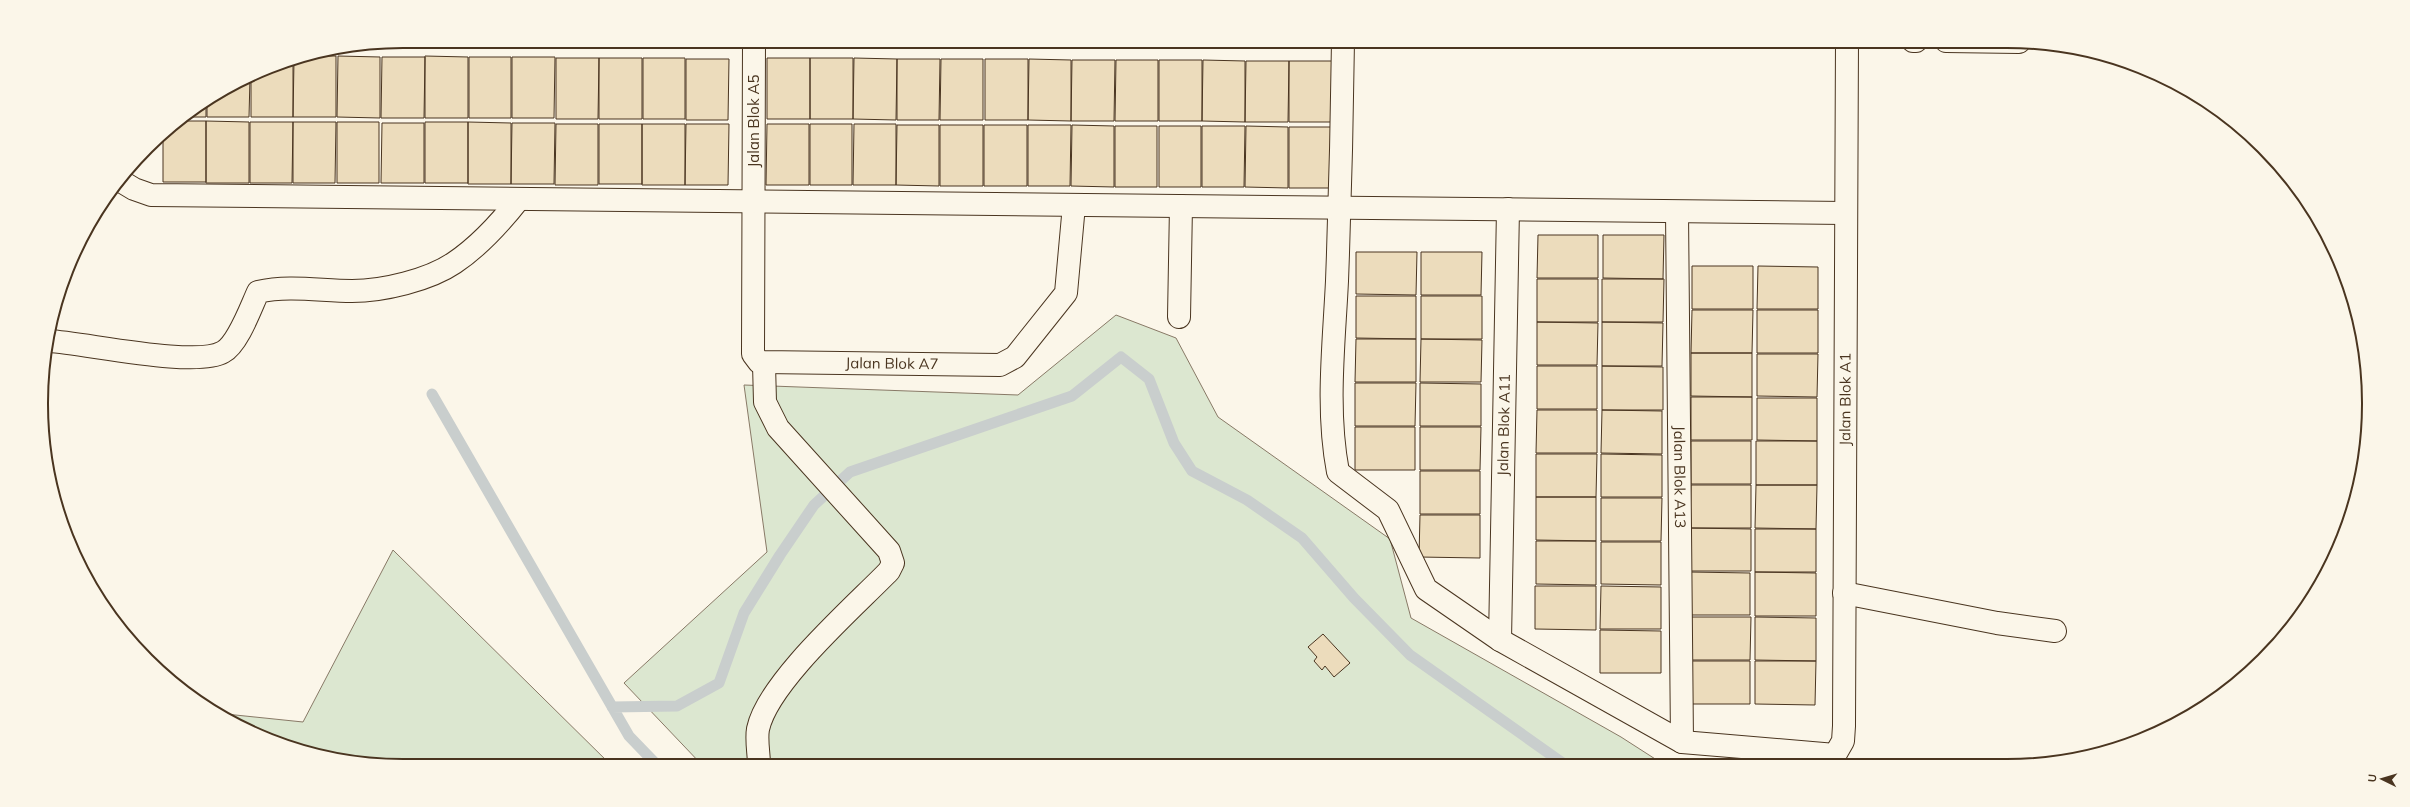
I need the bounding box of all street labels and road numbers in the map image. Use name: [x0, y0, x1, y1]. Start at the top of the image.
street label: Jalan Blok A5: [744, 74, 763, 168]
street label: Jalan Blok A7: [845, 353, 939, 373]
street label: Jalan Blok A1: [1835, 353, 1855, 446]
street label: Jalan Blok A11: [1493, 374, 1514, 476]
street label: Jalan Blok A13: [1670, 426, 1690, 528]

